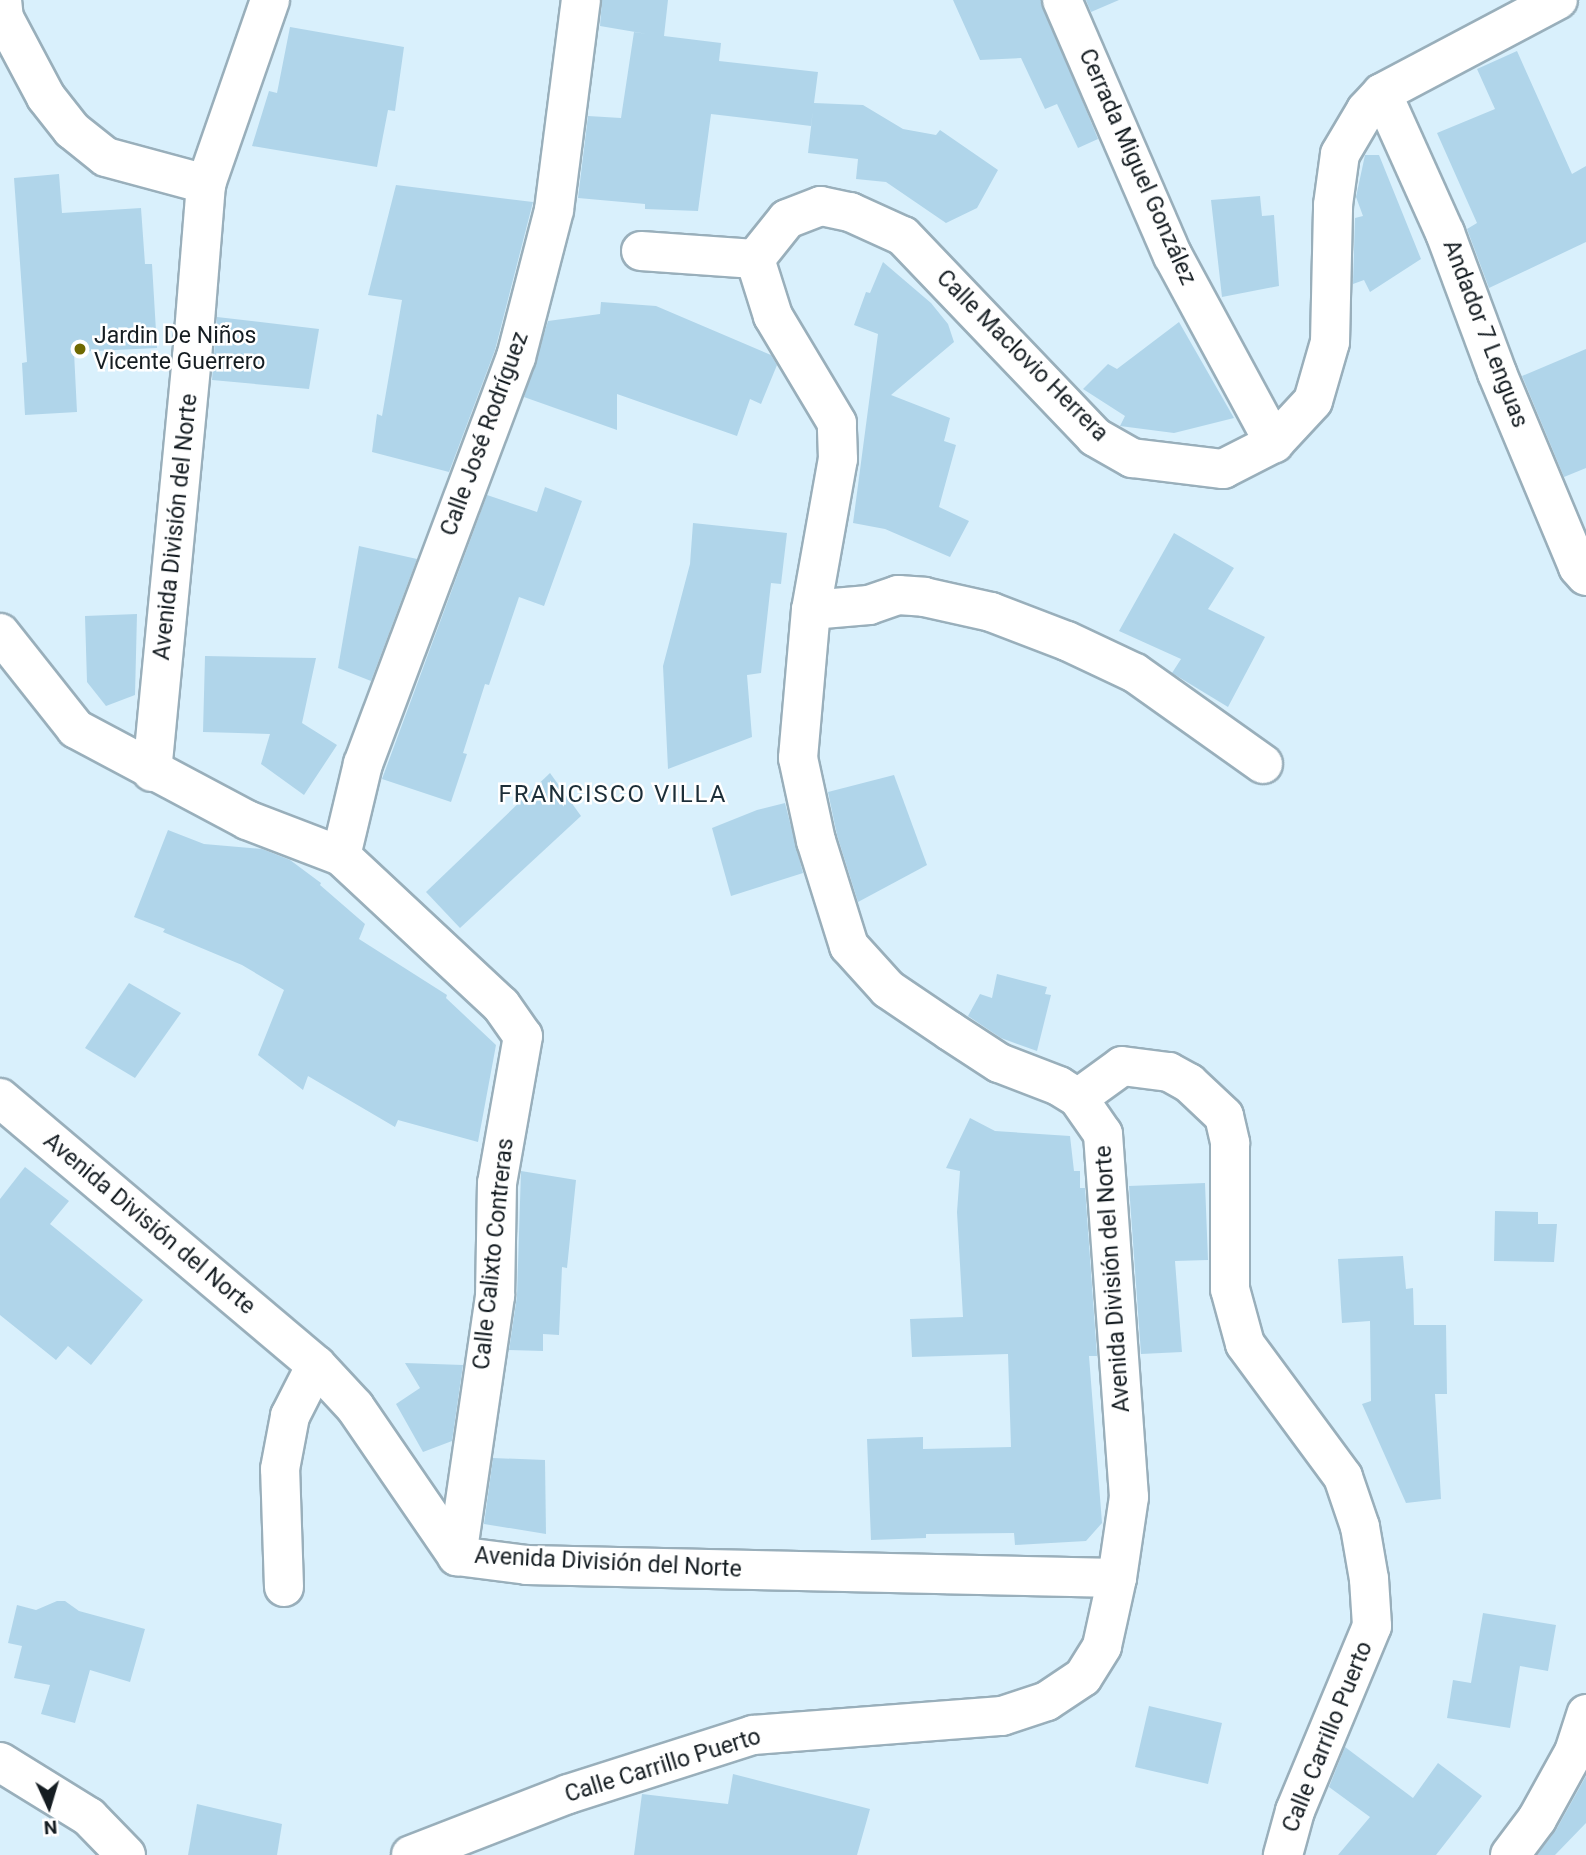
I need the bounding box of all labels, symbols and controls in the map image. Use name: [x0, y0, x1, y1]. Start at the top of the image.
street label: Cerrada Miguel González: [1072, 45, 1202, 289]
street label: Andador 7 Lenguas: [1437, 236, 1533, 432]
street label: Calle Maclovio Herrera: [930, 264, 1114, 448]
place label: Jardin De Niños Vicente Guerrero: [94, 322, 265, 376]
street label: Calle José Rodríguez: [435, 328, 535, 540]
marker: Jardin De Niños Vicente Guerrero: [72, 341, 88, 357]
street label: Avenida División del Norte: [148, 392, 204, 662]
district label: FRANCISCO VILLA: [500, 781, 726, 809]
street label: Avenida División del Norte: [38, 1127, 260, 1321]
street label: Calle Calixto Contreras: [468, 1137, 520, 1371]
street label: Avenida División del Norte: [1090, 1145, 1136, 1413]
street label: Avenida División del Norte: [474, 1542, 742, 1584]
street label: Calle Carrillo Puerto: [1277, 1638, 1379, 1836]
street label: Calle Carrillo Puerto: [562, 1723, 764, 1809]
north arrow: [14, 1771, 84, 1841]
text: N: [43, 1816, 58, 1839]

